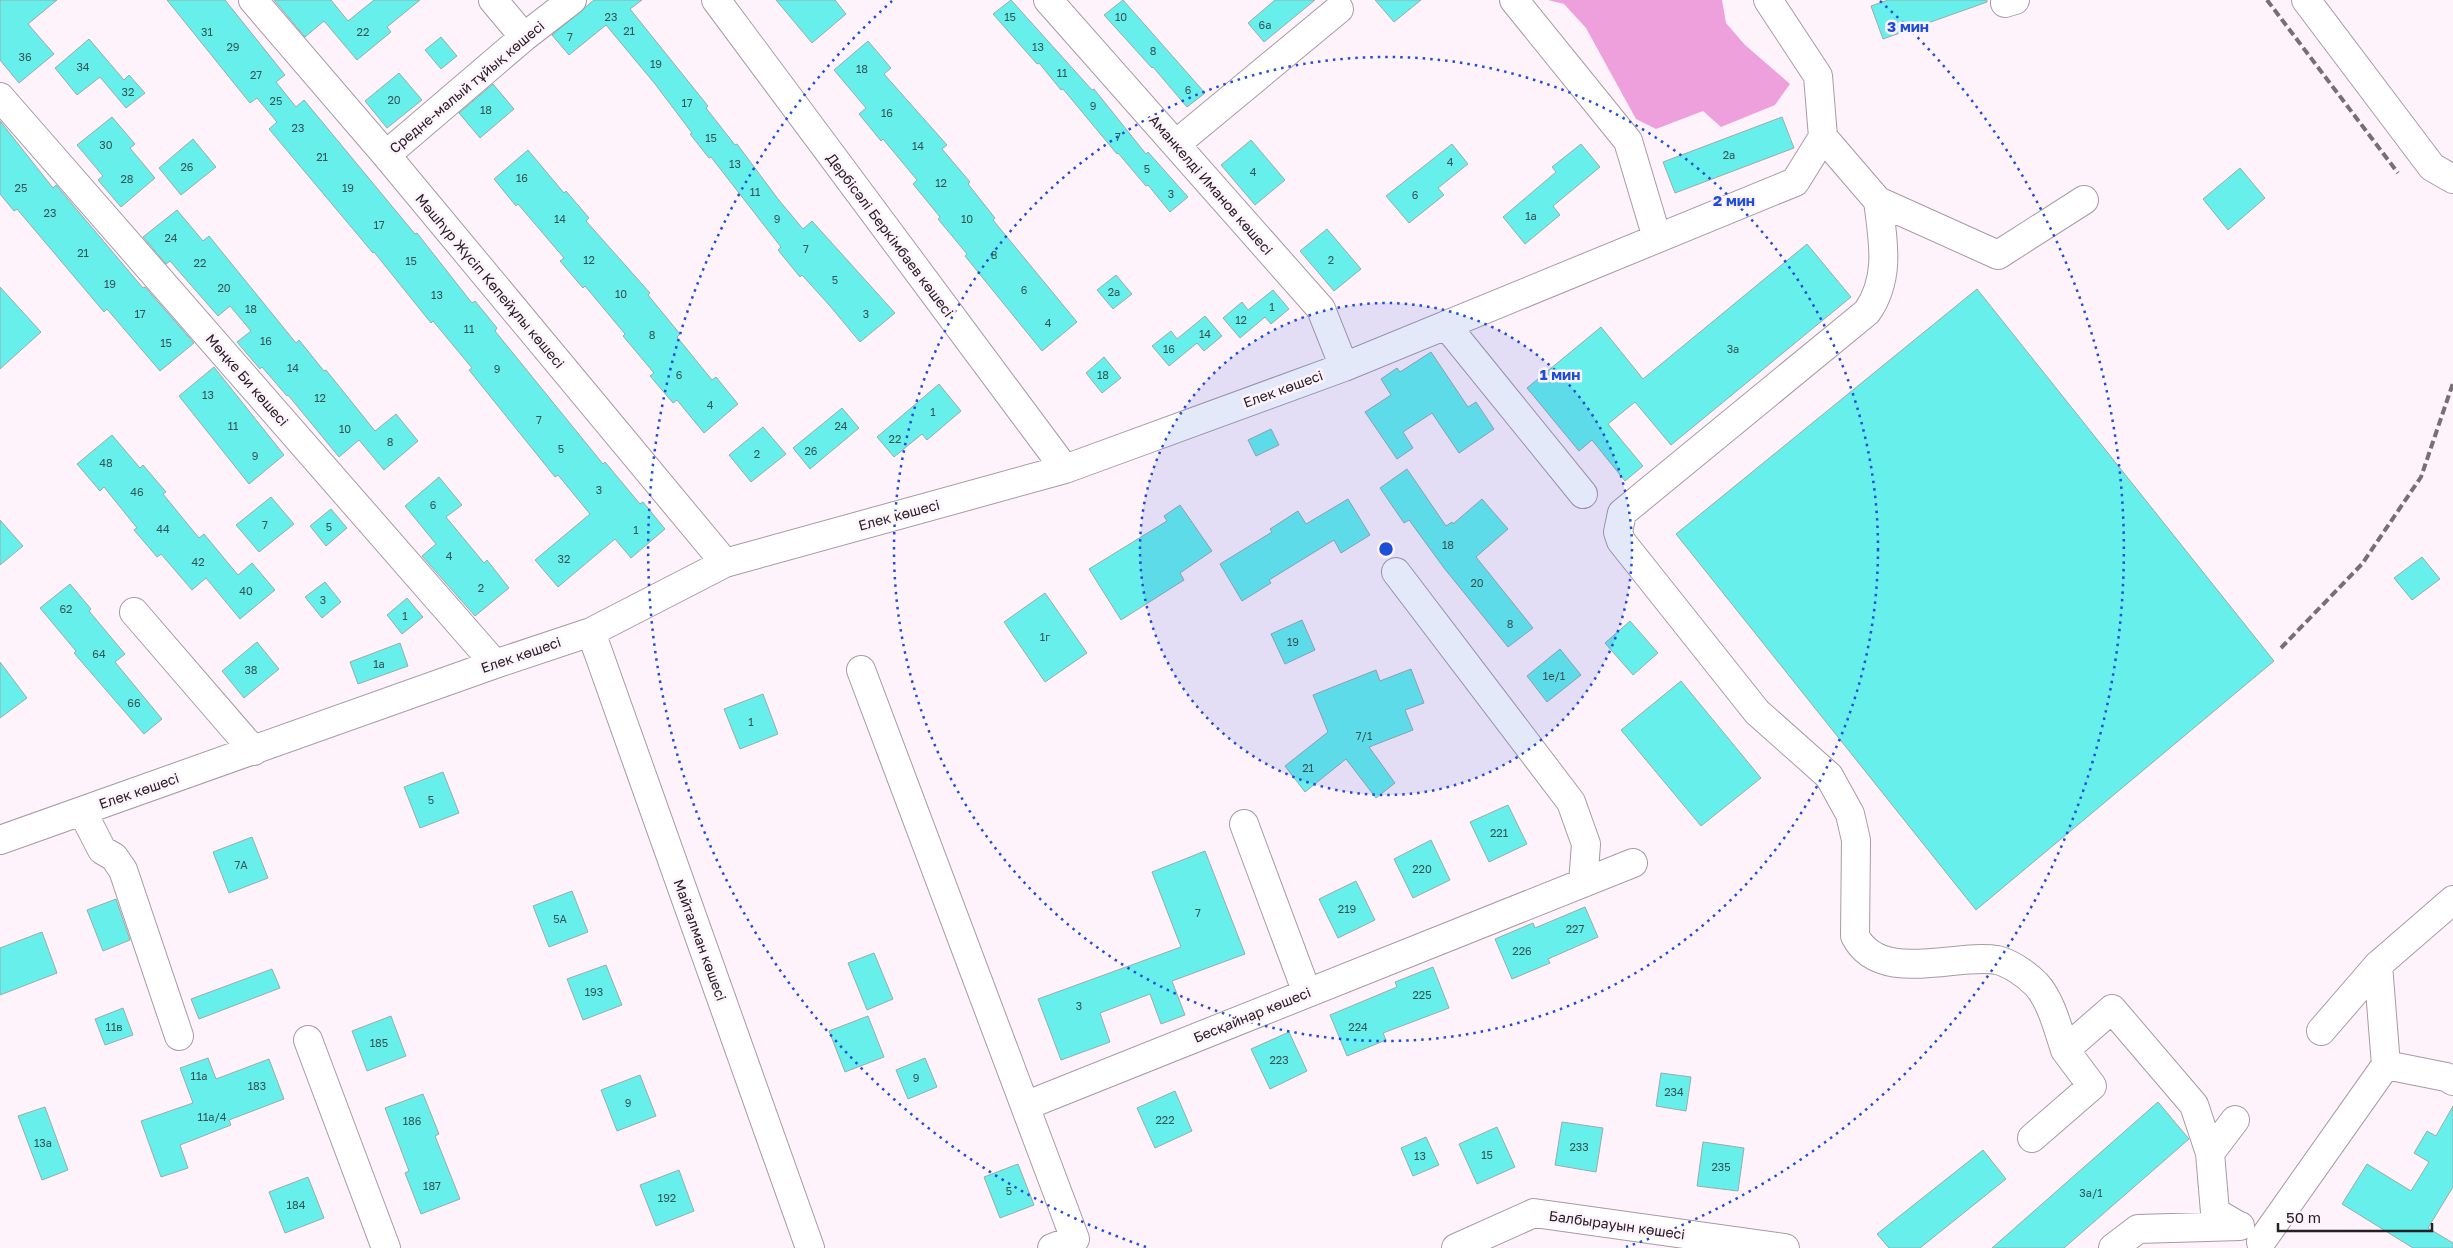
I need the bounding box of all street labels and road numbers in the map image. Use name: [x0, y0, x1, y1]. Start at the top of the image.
street label: Средне-малый тұйық көшесі: [386, 17, 548, 157]
street label: Аманкелді Иманов көшесі: [1146, 111, 1277, 258]
street label: Дербісәлі Беркімбаев көшесі: [823, 149, 958, 320]
street label: Мәшһүр Жүсіп Көпейұлы көшесі: [412, 190, 568, 372]
street label: Мөңке Би көшесі: [203, 330, 292, 429]
street label: Елек көшесі: [1241, 366, 1325, 411]
street label: Елек көшесі: [856, 495, 941, 534]
street label: Елек көшесі: [479, 633, 563, 676]
street label: Елек көшесі: [97, 769, 181, 812]
street label: Майталман көшесі: [671, 877, 730, 1003]
street label: Бесқайнар көшесі: [1191, 983, 1313, 1046]
street label: Балбырауын көшесі: [1548, 1207, 1686, 1242]

